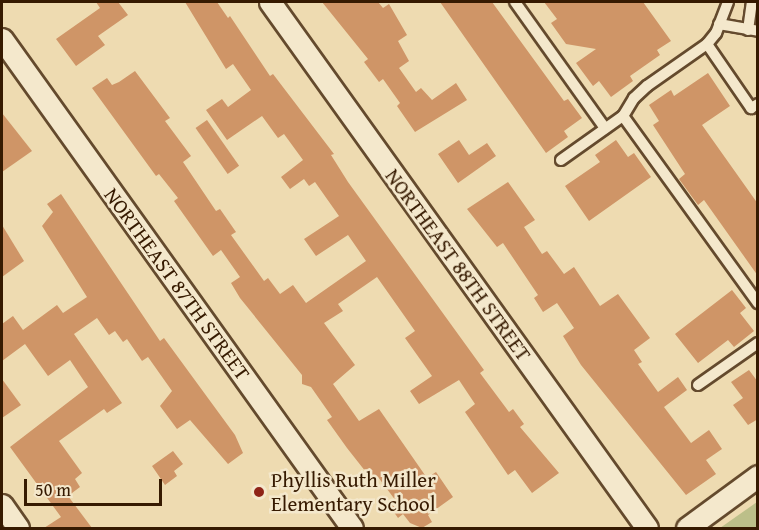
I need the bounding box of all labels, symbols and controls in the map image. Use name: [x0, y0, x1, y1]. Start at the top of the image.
street label: NORTHEAST 88TH STREET: [380, 164, 536, 366]
street label: NORTHEAST 87TH STREET: [99, 183, 255, 385]
scale bar: [27, 467, 165, 505]
place label: Phyllis Ruth Miller Elementary School: [271, 467, 436, 517]
text: 50 m: [35, 476, 71, 503]
marker: Phyllis Ruth Miller Elementary School: [252, 485, 266, 499]

